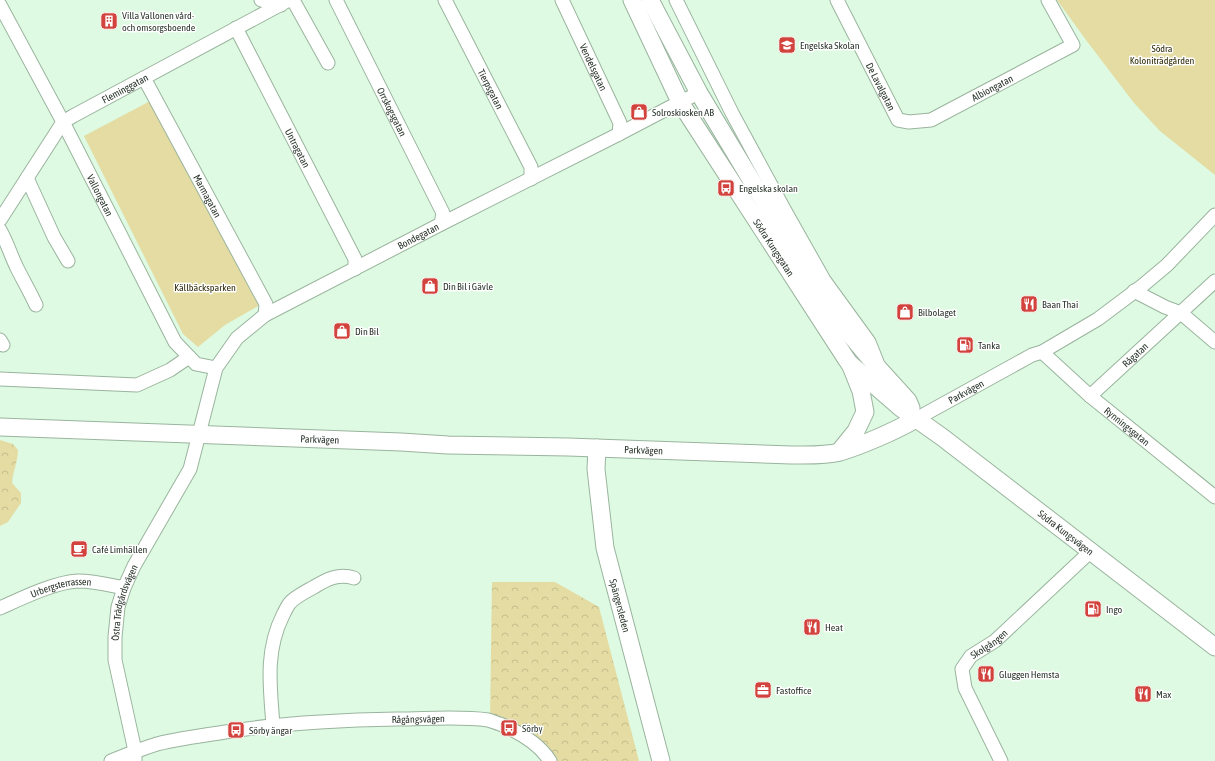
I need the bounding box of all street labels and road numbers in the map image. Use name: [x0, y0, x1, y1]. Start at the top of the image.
street label: Vendelsgatan: [577, 42, 609, 93]
street label: De Lavalgatan: [864, 61, 897, 113]
street label: Tierpsgatan: [475, 67, 505, 111]
street label: Fleminggatan: [100, 72, 150, 105]
street label: Albiongatan: [970, 73, 1015, 104]
street label: Orrskogsgatan: [375, 86, 409, 138]
street label: Untragatan: [283, 127, 312, 170]
street label: Vallongatan: [85, 173, 115, 218]
street label: Marmagatan: [191, 173, 223, 220]
street label: Södra Kungsgatan: [751, 217, 796, 279]
street label: Bondegatan: [396, 221, 441, 251]
street label: Rågatan: [1120, 340, 1150, 370]
street label: Parkvägen: [946, 378, 986, 406]
street label: Rynningsgatan: [1102, 405, 1152, 448]
street label: Parkvägen: [300, 433, 340, 446]
street label: Parkvägen: [624, 444, 663, 456]
street label: Södra Kungsvägen: [1036, 508, 1096, 558]
street label: Östra Trädgårdsvägen: [110, 563, 140, 641]
street label: Urbergsterrassen: [29, 576, 92, 600]
street label: Spängersleden: [607, 578, 632, 634]
street label: Skolgången: [969, 627, 1010, 661]
street label: Rågångsvägen: [392, 713, 445, 725]

